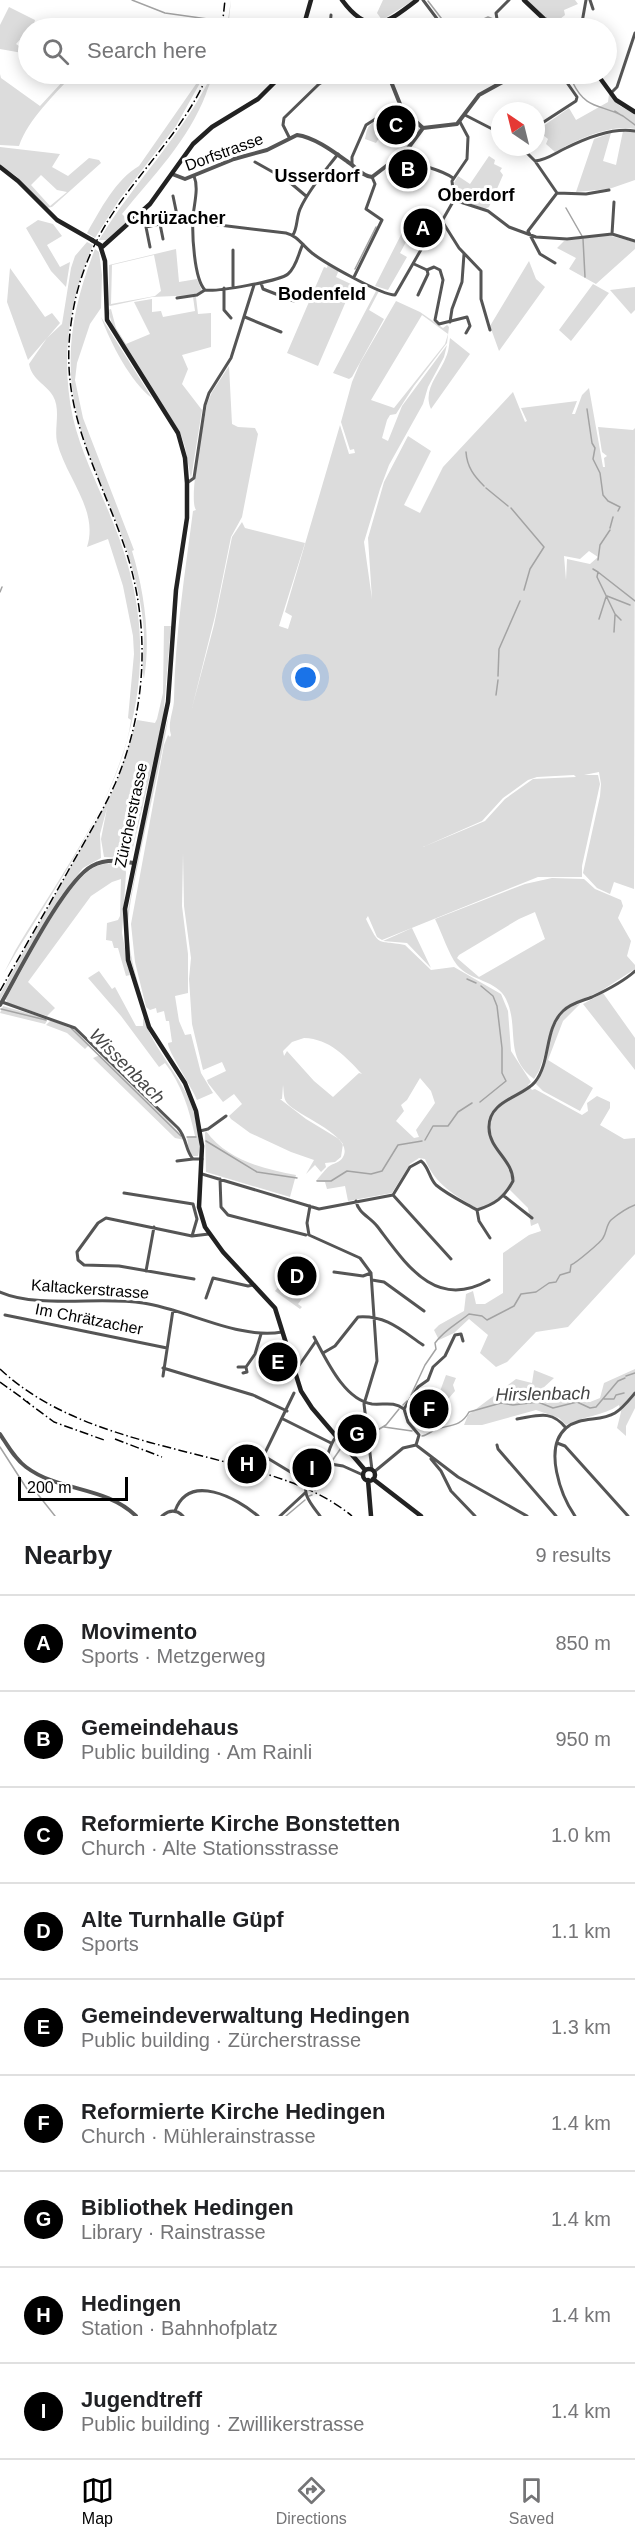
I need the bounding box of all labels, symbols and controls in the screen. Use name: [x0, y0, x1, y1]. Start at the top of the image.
search box: [18, 18, 617, 84]
icon: search: [39, 35, 72, 68]
text: Search here: [87, 38, 207, 63]
pin: C: [376, 102, 416, 148]
north arrow: [491, 102, 545, 156]
street label: Dorfstrasse: [183, 130, 265, 174]
pin: B: [388, 146, 428, 192]
district label: Usserdorf: [274, 166, 361, 186]
district label: Oberdorf: [437, 185, 515, 205]
pin: A: [404, 206, 442, 250]
district label: Chrüzacher: [126, 208, 226, 228]
district label: Bodenfeld: [278, 284, 366, 304]
your location: [291, 663, 320, 692]
street label: Zürcherstrasse: [112, 761, 150, 869]
water label: Wissenbach: [85, 1024, 169, 1108]
pin: D: [278, 1254, 316, 1298]
street label: Kaltackerstrasse: [30, 1276, 150, 1302]
street label: Im Chrätzacher: [34, 1300, 145, 1338]
pin: E: [258, 1340, 298, 1384]
water label: Hirslenbach: [495, 1383, 591, 1405]
pin: F: [410, 1386, 448, 1432]
pin: G: [338, 1412, 376, 1456]
pin: H: [228, 1442, 266, 1486]
pin: I: [292, 1446, 332, 1490]
scale bar: [18, 1474, 128, 1502]
text: 200 m: [27, 1479, 71, 1496]
text: Nearby: [24, 1540, 112, 1570]
text: 9 results: [535, 1544, 611, 1566]
text: Movimento: [81, 1619, 197, 1644]
text: A: [36, 1632, 51, 1654]
text: 850 m: [555, 1632, 611, 1654]
text: Sports · Metzgerweg: [81, 1645, 266, 1667]
text: Gemeindehaus: [81, 1715, 239, 1740]
text: B: [36, 1728, 51, 1750]
text: 950 m: [555, 1728, 611, 1750]
text: Public building · Am Rainli: [81, 1741, 312, 1763]
text: Reformierte Kirche Bonstetten: [81, 1811, 400, 1836]
text: C: [36, 1824, 51, 1846]
text: 1.0 km: [551, 1824, 611, 1846]
text: Church · Alte Stationsstrasse: [81, 1837, 339, 1859]
text: Alte Turnhalle Güpf: [81, 1907, 283, 1932]
text: D: [36, 1920, 51, 1942]
text: 1.1 km: [551, 1920, 611, 1942]
text: Sports: [81, 1933, 139, 1955]
text: Gemeindeverwaltung Hedingen: [81, 2003, 410, 2028]
text: E: [37, 2016, 50, 2038]
text: 1.3 km: [551, 2016, 611, 2038]
text: Public building · Zürcherstrasse: [81, 2029, 361, 2051]
text: Reformierte Kirche Hedingen: [81, 2099, 385, 2124]
text: F: [37, 2112, 50, 2134]
text: 1.4 km: [551, 2112, 611, 2134]
text: Church · Mühlerainstrasse: [81, 2125, 316, 2147]
text: Bibliothek Hedingen: [81, 2195, 294, 2220]
text: G: [36, 2208, 51, 2230]
text: 1.4 km: [551, 2208, 611, 2230]
text: Library · Rainstrasse: [81, 2221, 266, 2243]
text: Hedingen: [81, 2291, 181, 2316]
text: H: [36, 2304, 51, 2326]
text: 1.4 km: [551, 2304, 611, 2326]
text: Station · Bahnhofplatz: [81, 2317, 278, 2339]
text: Jugendtreff: [81, 2387, 202, 2412]
text: I: [41, 2400, 46, 2422]
text: 1.4 km: [551, 2400, 611, 2422]
text: Public building · Zwillikerstrasse: [81, 2413, 364, 2435]
tab: Map: [81, 2474, 114, 2528]
tab: Directions: [276, 2474, 347, 2528]
tab: Saved: [509, 2474, 554, 2528]

